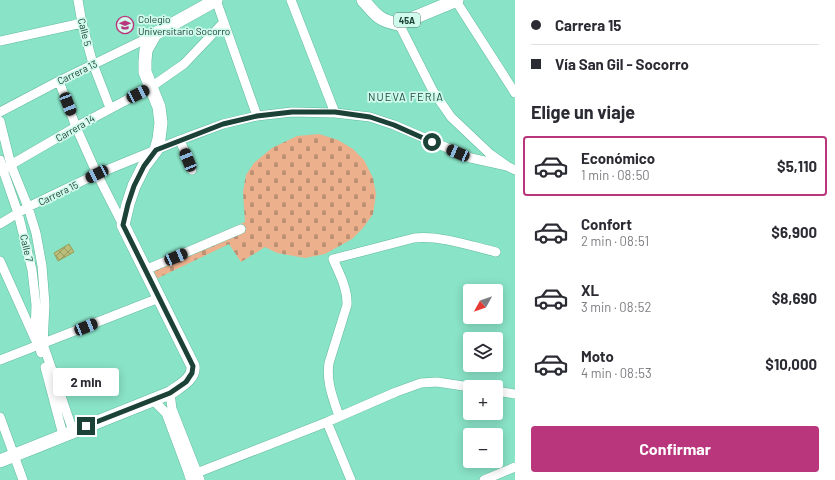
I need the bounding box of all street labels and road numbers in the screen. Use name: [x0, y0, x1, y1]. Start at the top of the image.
road number: 45A: [394, 13, 420, 27]
street label: Calle 5: [76, 17, 94, 47]
street label: Carrera 13: [55, 57, 99, 87]
street label: Carrera 14: [53, 112, 97, 144]
street label: Carrera 15: [36, 178, 80, 208]
street label: Calle 7: [18, 233, 36, 263]

